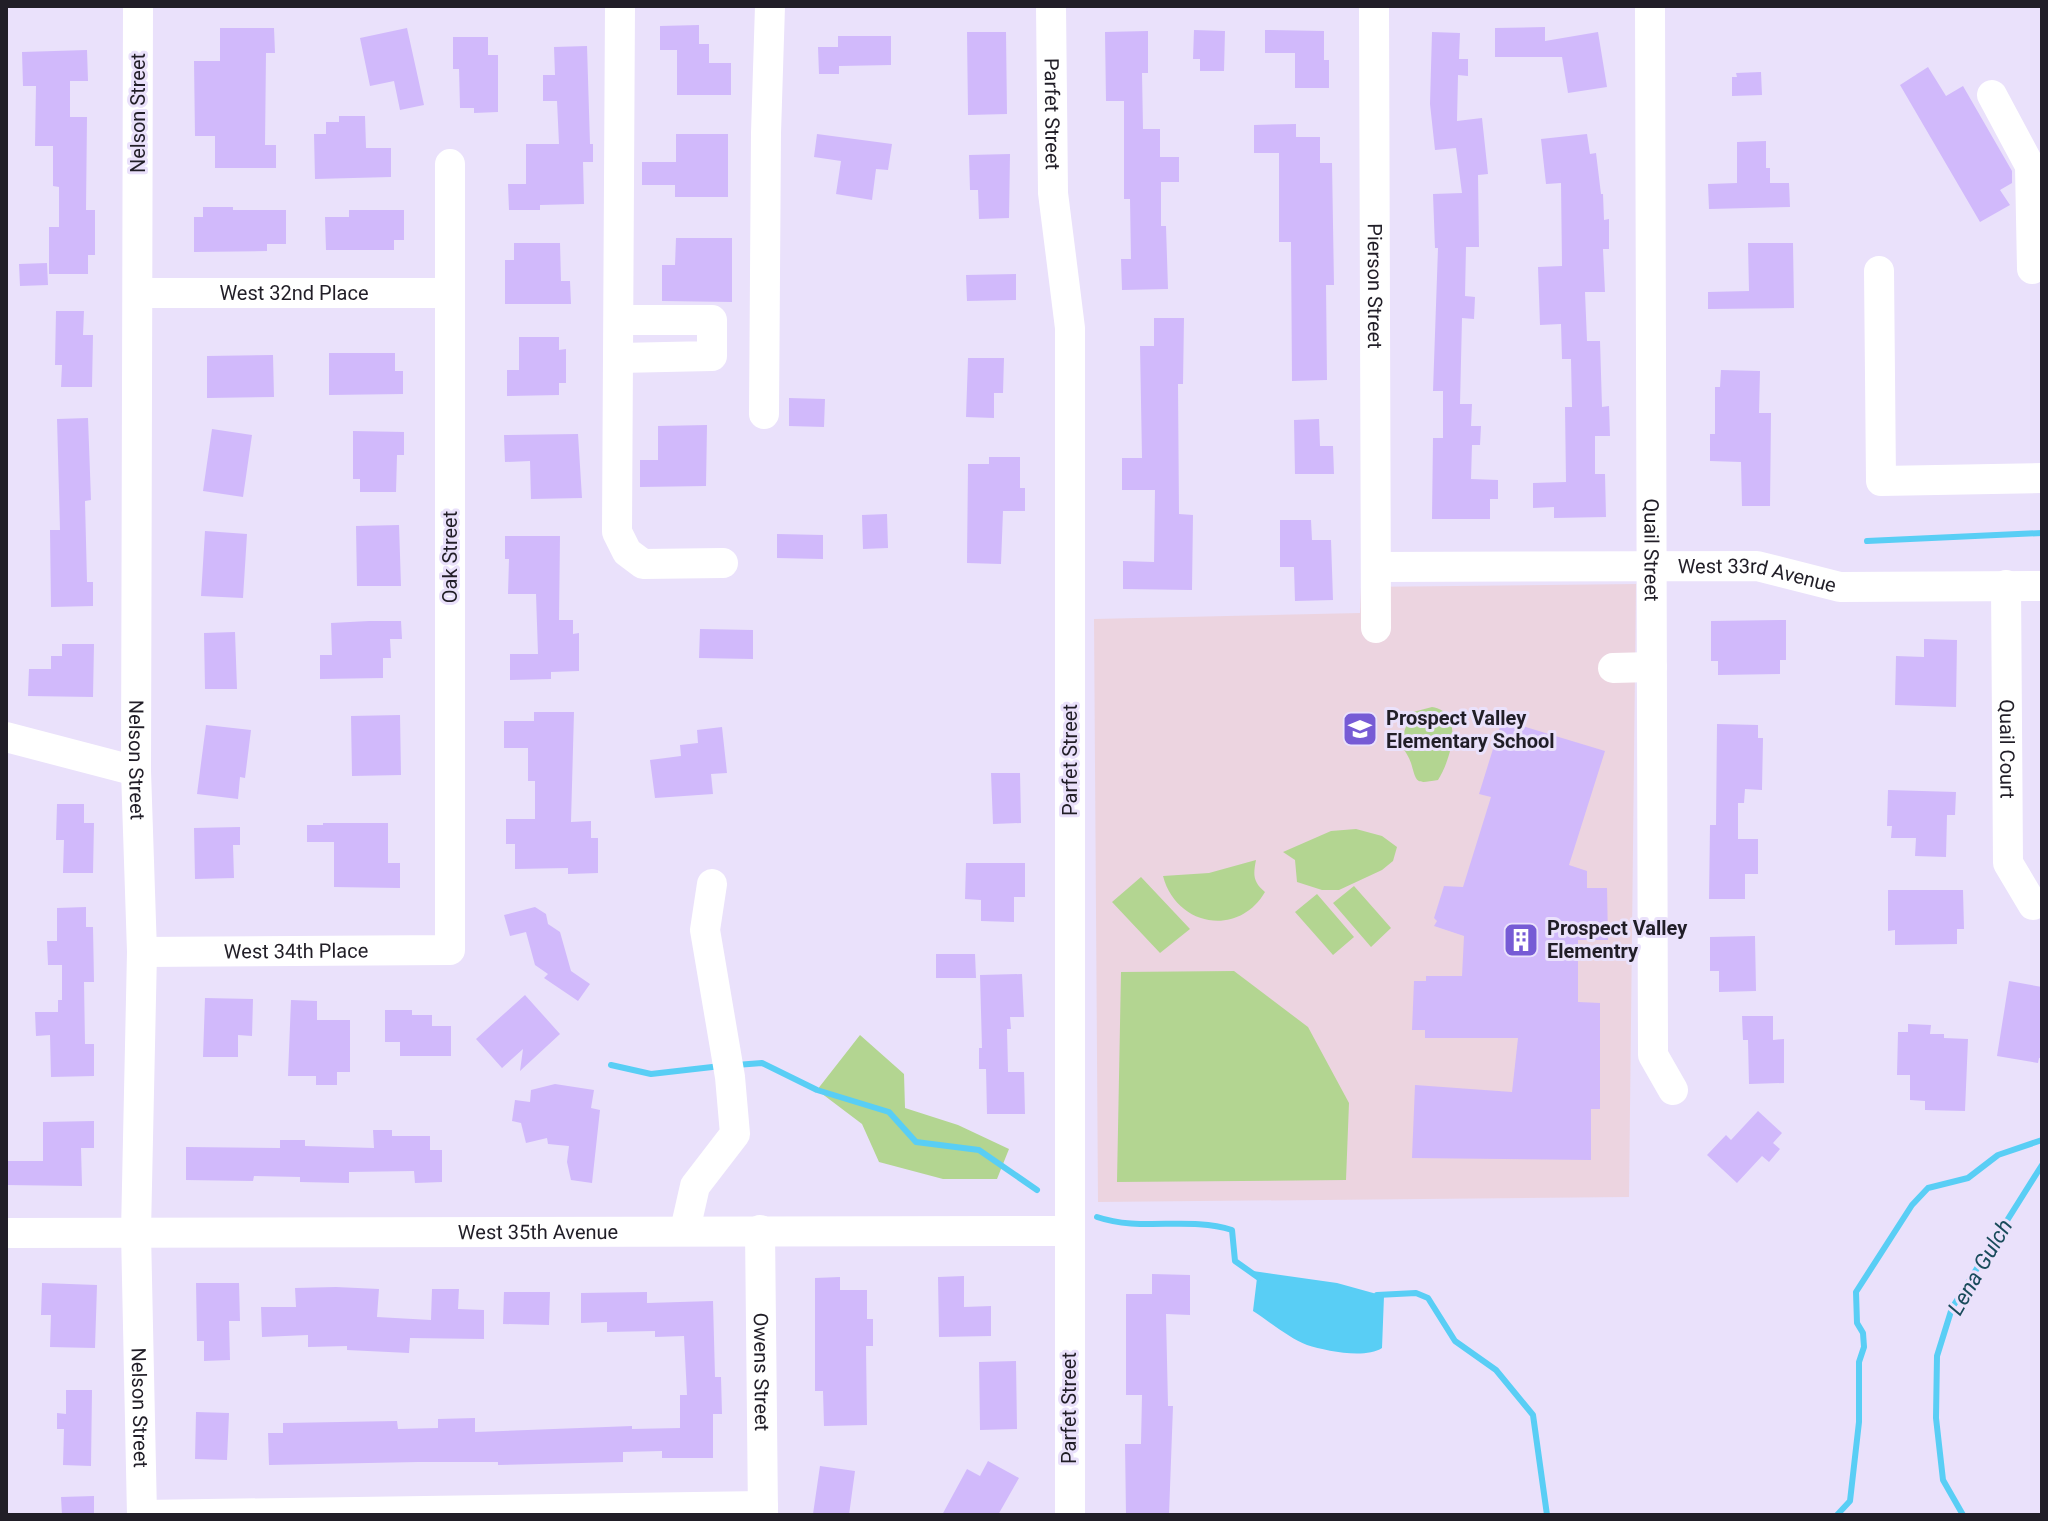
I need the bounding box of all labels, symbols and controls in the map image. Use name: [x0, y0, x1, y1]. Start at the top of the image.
street label: Nelson Street: [126, 53, 150, 173]
street label: Parfet Street: [1040, 58, 1065, 170]
street label: Pierson Street: [1363, 223, 1387, 349]
street label: West 32nd Place: [219, 281, 369, 305]
street label: Quail Street: [1639, 498, 1664, 602]
street label: Oak Street: [438, 511, 462, 603]
street label: West 33rd Avenue: [1678, 554, 1839, 598]
street label: Quail Court: [1995, 699, 2020, 799]
street label: Nelson Street: [124, 700, 150, 821]
street label: Parfet Street: [1058, 704, 1082, 816]
place label: Prospect Valley Elementary School: [1386, 706, 1555, 753]
school or university icon: Prospect Valley Elementary School: [1341, 710, 1379, 748]
place label: Prospect Valley Elementry: [1547, 916, 1688, 963]
building icon: Prospect Valley Elementry: [1502, 921, 1540, 959]
street label: West 34th Place: [224, 939, 368, 963]
water label: Lena Gulch: [1943, 1215, 2017, 1319]
street label: West 35th Avenue: [458, 1220, 618, 1244]
street label: Owens Street: [749, 1313, 774, 1431]
street label: Nelson Street: [126, 1347, 153, 1468]
street label: Parfet Street: [1057, 1352, 1081, 1464]

